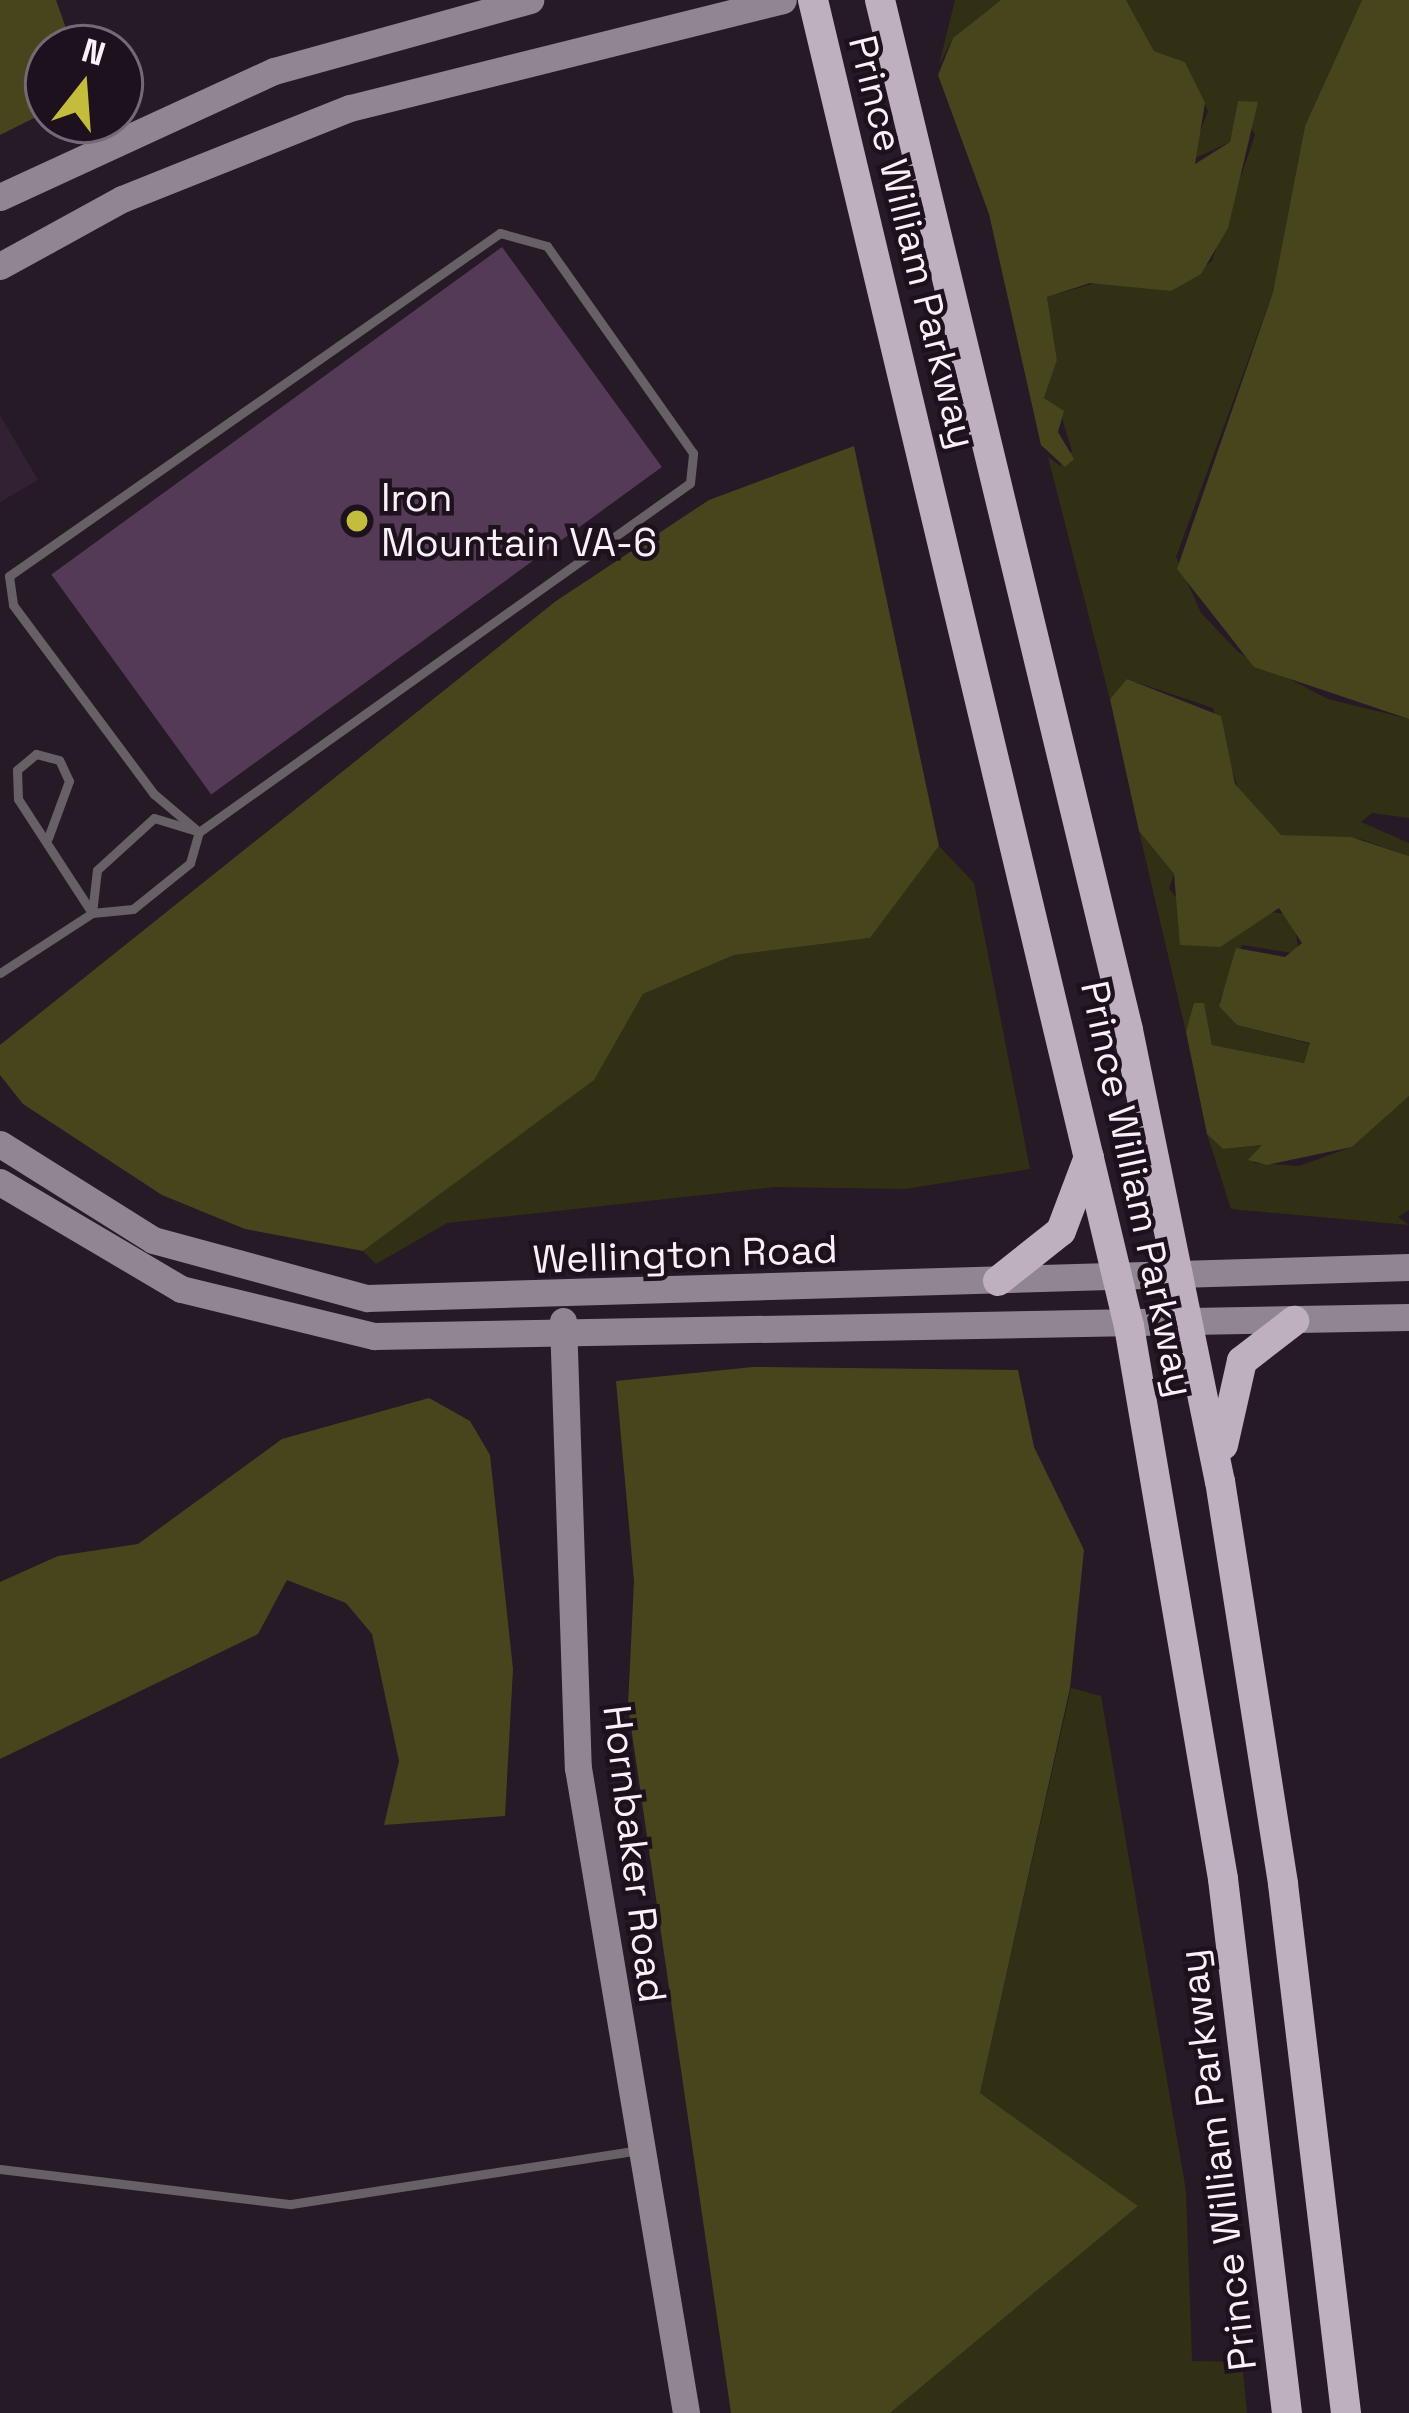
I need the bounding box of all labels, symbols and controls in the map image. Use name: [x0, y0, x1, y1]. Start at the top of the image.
north arrow: [24, 24, 144, 144]
text: N: [77, 29, 110, 76]
street label: Prince William Parkway: [838, 31, 986, 453]
place label: Iron Mountain VA-6: [381, 476, 658, 567]
marker: Iron Mountain VA-6: [344, 508, 370, 534]
street label: Prince William Parkway: [1070, 977, 1204, 1401]
street label: Wellington Road: [532, 1226, 838, 1284]
street label: Hornbaker Road: [593, 1703, 675, 2005]
street label: Prince William Parkway: [1169, 1947, 1267, 2373]

